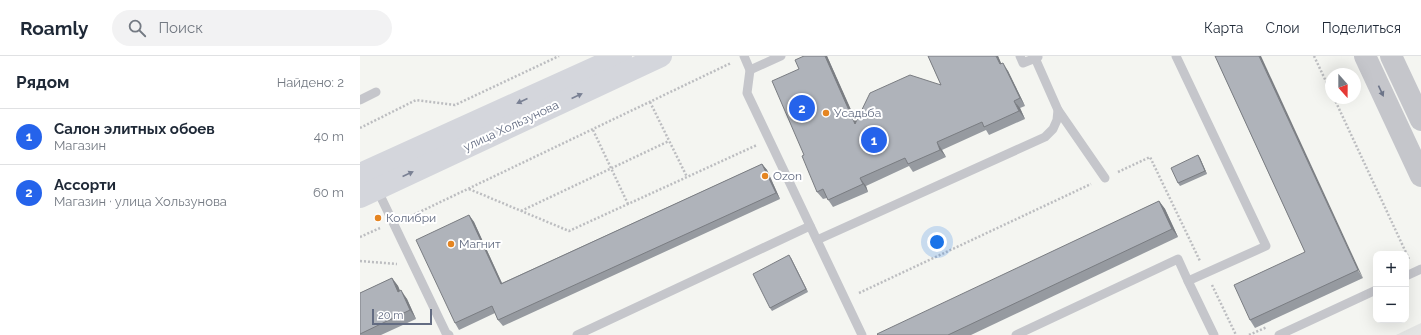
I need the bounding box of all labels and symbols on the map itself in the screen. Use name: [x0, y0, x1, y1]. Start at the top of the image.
north arrow: [1325, 68, 1361, 104]
one-way arrow: [1378, 86, 1384, 97]
one-way arrow: [571, 93, 582, 99]
pin: 2: [789, 93, 815, 123]
street label: улица Хользунова: [461, 98, 561, 154]
one-way arrow: [516, 98, 527, 104]
place label: Усадьба: [834, 106, 881, 120]
marker: Усадьба: [821, 108, 831, 118]
pin: 1: [861, 125, 887, 155]
place label: Ozon: [773, 169, 802, 183]
one-way arrow: [402, 171, 414, 177]
marker: Ozon: [760, 171, 770, 181]
place label: Колибри: [386, 211, 436, 225]
marker: Колибри: [373, 213, 383, 223]
your location: [927, 232, 947, 252]
place label: Магнит: [459, 237, 501, 251]
marker: Магнит: [446, 239, 456, 249]
scale bar: [372, 307, 432, 326]

